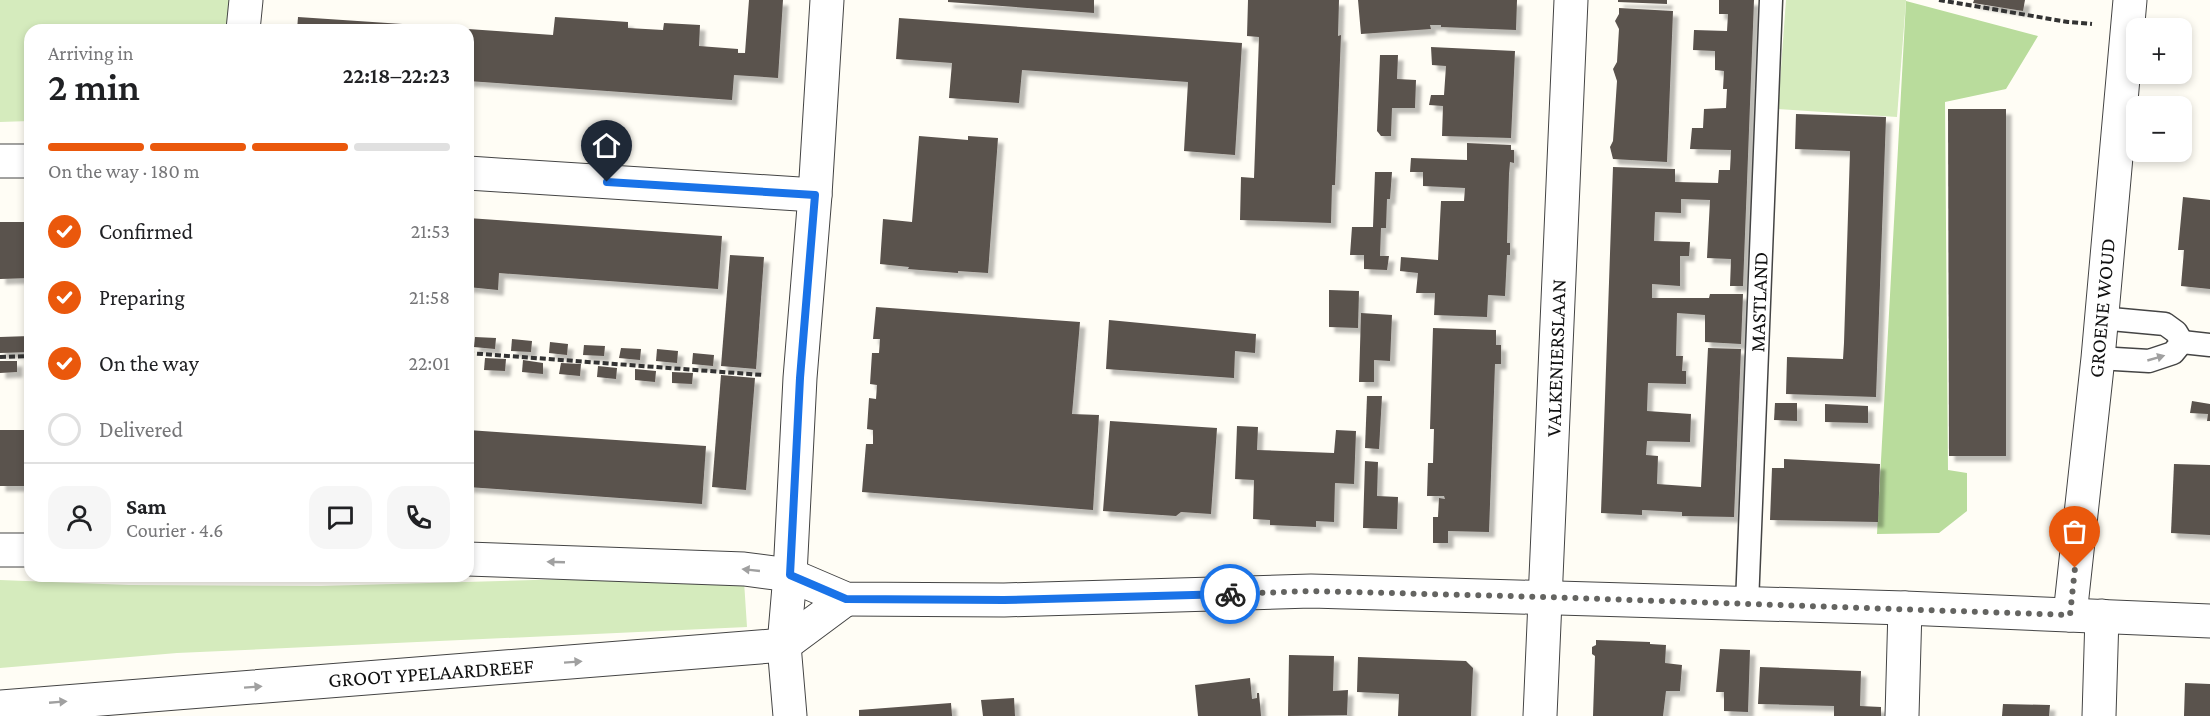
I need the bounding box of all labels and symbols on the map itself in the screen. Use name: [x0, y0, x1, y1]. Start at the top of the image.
pin: [581, 120, 632, 182]
street label: GROENE WOUD: [2084, 237, 2120, 379]
street label: MASTLAND: [1745, 251, 1773, 353]
street label: VALKENIERSLAAN: [1541, 279, 1571, 437]
one-way arrow: [2147, 353, 2165, 362]
pin: [2049, 506, 2100, 568]
one-way arrow: [547, 558, 566, 567]
courier: [1200, 564, 1260, 624]
one-way arrow: [741, 565, 760, 575]
street label: GROOT YPELAARDREEF: [327, 654, 535, 692]
one-way arrow: [563, 657, 582, 667]
one-way arrow: [243, 682, 262, 691]
one-way arrow: [49, 697, 68, 707]

